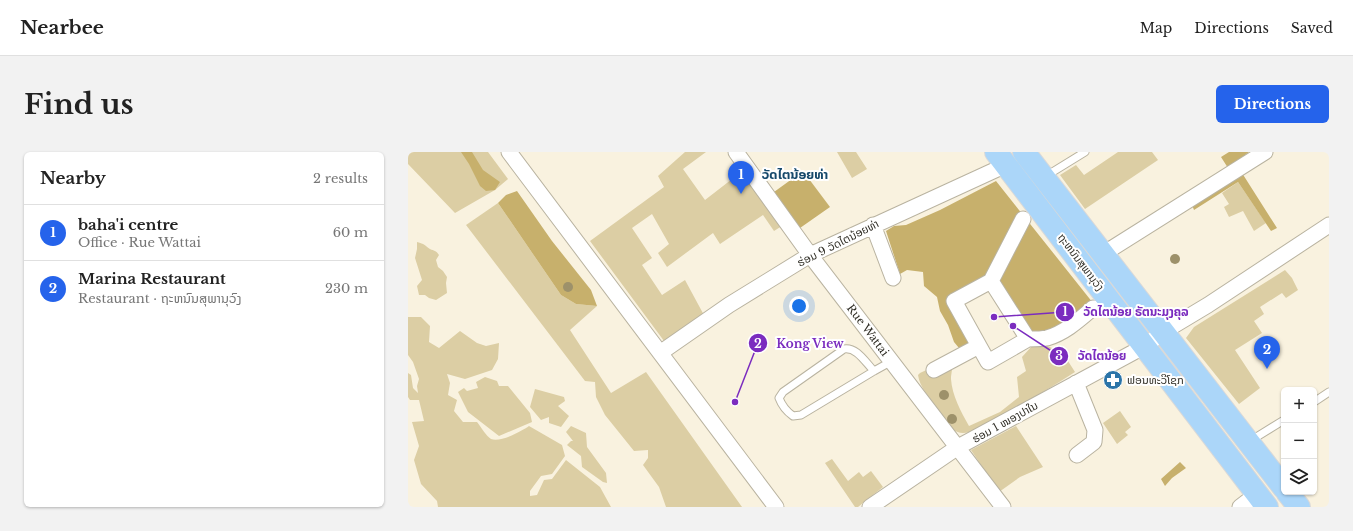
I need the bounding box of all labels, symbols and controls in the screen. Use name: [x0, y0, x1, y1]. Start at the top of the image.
text: Nearbee: [20, 16, 104, 39]
text: Map: [1140, 19, 1172, 37]
text: Directions: [1194, 19, 1269, 37]
text: Saved: [1291, 19, 1333, 37]
button: Directions: [1216, 85, 1329, 123]
text: Find us: [24, 87, 134, 122]
pin: 1: [728, 161, 754, 194]
district label: ວັດໄຕນ້ອຍທ່າ: [762, 166, 828, 183]
text: Nearby: [40, 168, 106, 189]
text: 2 results: [313, 170, 368, 187]
text: baha'i centre: [78, 215, 178, 234]
street label: ຮ່ອມ 9 ວັດໄຕນ້ອຍທ່າ: [795, 216, 881, 270]
text: 1: [50, 224, 56, 241]
text: 60 m: [333, 224, 368, 241]
street label: ຖະຫນົນສຸພານຸວົງ: [1054, 231, 1107, 294]
text: Office · Rue Wattai: [78, 234, 201, 251]
text: Marina Restaurant: [78, 269, 226, 288]
text: 2: [49, 280, 57, 297]
text: 230 m: [325, 280, 368, 297]
text: Restaurant · ຖະຫນົນສຸພານຸວົງ: [78, 290, 241, 307]
your location: [789, 296, 809, 316]
callout: ວັດໄຕນ້ອຍ ຣັຕນະມຸງຄຸລ: [1055, 300, 1196, 324]
street label: Rue Wattai: [844, 301, 892, 359]
text: 1: [1062, 304, 1068, 319]
text: ວັດໄຕນ້ອຍ ຣັຕນະມຸງຄຸລ: [1083, 304, 1189, 320]
callout: Kong View: [748, 331, 852, 355]
text: 2: [754, 336, 762, 351]
text: Kong View: [776, 336, 844, 351]
pin: 2: [1254, 336, 1280, 369]
callout: ວັດໄຕນ້ອຍ: [1049, 344, 1134, 368]
text: 3: [1055, 348, 1063, 363]
text: ວັດໄຕນ້ອຍ: [1078, 348, 1126, 363]
pharmacy icon: ຟອນທະວີໂຊກ: [1102, 369, 1124, 391]
place label: ຟອນທະວີໂຊກ: [1127, 373, 1184, 387]
map controls: [1281, 387, 1317, 495]
button: +: [1281, 387, 1317, 423]
street label: ຮ່ອມ 1 ໜອງປາໃນ: [970, 398, 1040, 446]
button: −: [1281, 423, 1317, 459]
button: layers: [1281, 459, 1317, 495]

